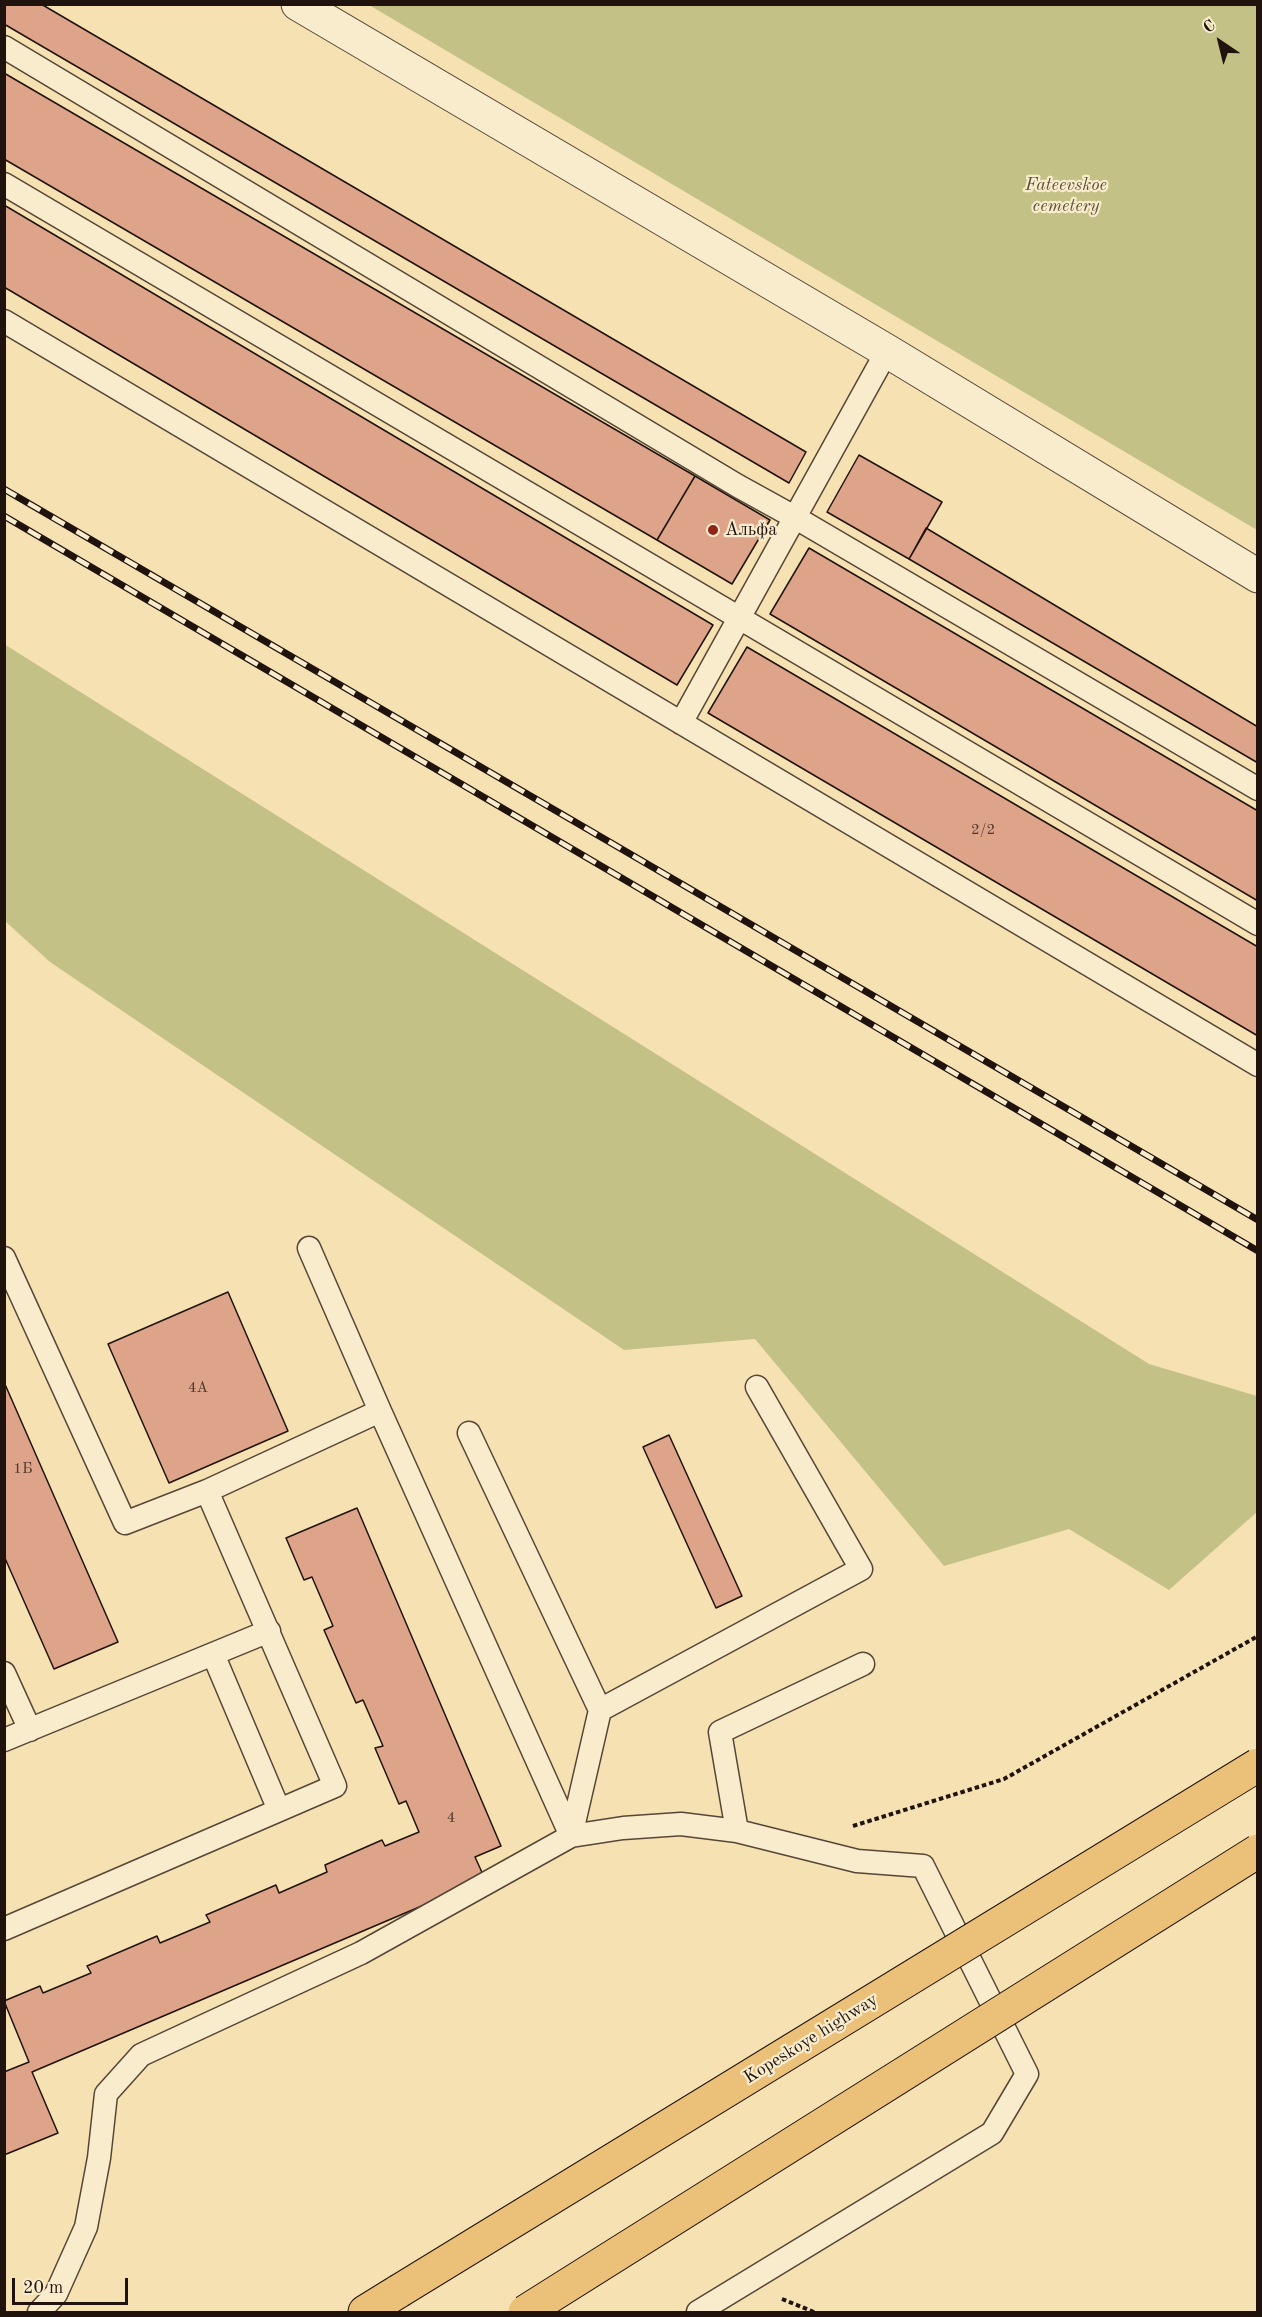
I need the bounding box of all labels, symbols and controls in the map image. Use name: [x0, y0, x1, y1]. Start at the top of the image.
north arrow: [1190, 12, 1250, 72]
text: С: [1201, 18, 1219, 37]
park label: Fateevskoe cemetery: [1025, 174, 1107, 216]
place label: Альфа: [725, 519, 777, 541]
marker: Альфа: [706, 523, 720, 537]
house number: 2/2: [971, 821, 995, 839]
house number: 4А: [188, 1379, 208, 1397]
house number: 1Б: [13, 1460, 33, 1478]
house number: 4: [447, 1809, 455, 1827]
street label: Kopeskoye highway: [740, 1989, 882, 2089]
scale bar: [15, 2266, 130, 2304]
text: 20 m: [23, 2279, 63, 2297]

